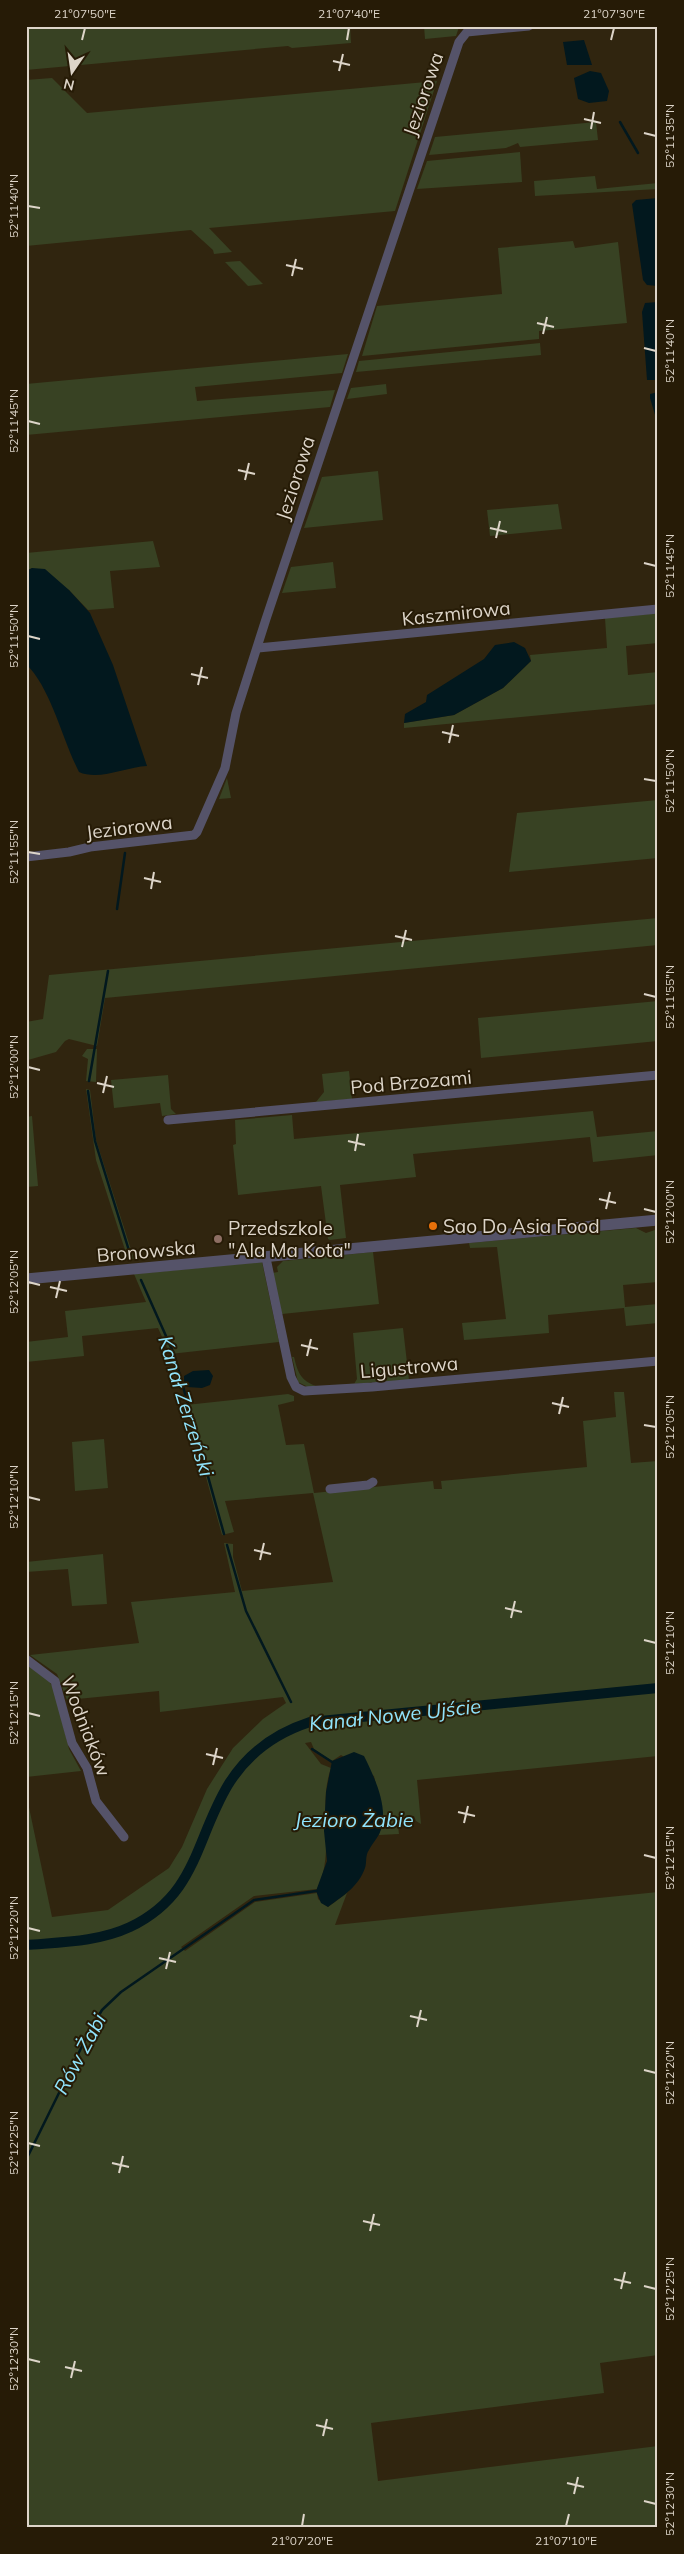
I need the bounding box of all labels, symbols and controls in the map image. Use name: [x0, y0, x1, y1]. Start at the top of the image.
text: 21°07'50"E: [54, 6, 116, 21]
text: 21°07'40"E: [318, 6, 380, 21]
text: 21°07'30"E: [583, 6, 645, 21]
north arrow: [48, 48, 98, 98]
street label: Jeziorowa: [397, 49, 449, 139]
text: N: [62, 75, 76, 95]
text: 52°11'35"N: [662, 104, 677, 168]
text: 52°11'40"N: [6, 174, 21, 238]
text: 52°11'40"N: [662, 319, 677, 383]
text: 52°11'45"N: [6, 389, 21, 453]
street label: Jeziorowa: [270, 433, 320, 523]
text: 52°11'45"N: [662, 534, 677, 598]
street label: Kaszmirowa: [401, 595, 511, 631]
text: 52°11'50"N: [6, 604, 21, 668]
text: 52°11'50"N: [662, 749, 677, 813]
street label: Jeziorowa: [84, 810, 174, 844]
text: 52°11'55"N: [6, 820, 21, 884]
text: 52°11'55"N: [662, 965, 677, 1029]
text: 52°12'00"N: [6, 1035, 21, 1099]
street label: Pod Brzozami: [349, 1065, 473, 1099]
text: 52°12'00"N: [662, 1180, 677, 1244]
place label: Sao Do Asia Food: [443, 1214, 600, 1238]
place label: Przedszkole "Ala Ma Kota": [228, 1216, 351, 1262]
marker: Sao Do Asia Food: [427, 1220, 439, 1232]
marker: Przedszkole "Ala Ma Kota": [212, 1233, 224, 1245]
street label: Bronowska: [96, 1235, 196, 1267]
text: 52°12'05"N: [6, 1250, 21, 1314]
water label: Kanał Zerzeński: [153, 1332, 220, 1480]
street label: Ligustrowa: [359, 1351, 459, 1383]
text: 52°12'05"N: [662, 1395, 677, 1459]
text: 52°12'10"N: [6, 1465, 21, 1529]
text: 52°12'10"N: [662, 1611, 677, 1675]
street label: Wodniaków: [56, 1672, 116, 1780]
text: 52°12'15"N: [6, 1681, 21, 1745]
water label: Kanał Nowe Ujście: [308, 1693, 482, 1736]
water label: Jezioro Żabie: [292, 1807, 414, 1832]
text: 52°12'15"N: [662, 1826, 677, 1890]
text: 52°12'20"N: [6, 1896, 21, 1960]
water label: Rów Żabi: [48, 2009, 111, 2098]
text: 52°12'20"N: [662, 2041, 677, 2105]
text: 52°12'25"N: [6, 2111, 21, 2175]
text: 52°12'25"N: [662, 2257, 677, 2321]
text: 52°12'30"N: [6, 2327, 21, 2391]
text: 52°12'30"N: [662, 2472, 677, 2536]
text: 21°07'20"E: [271, 2533, 333, 2548]
text: 21°07'10"E: [535, 2533, 597, 2548]

